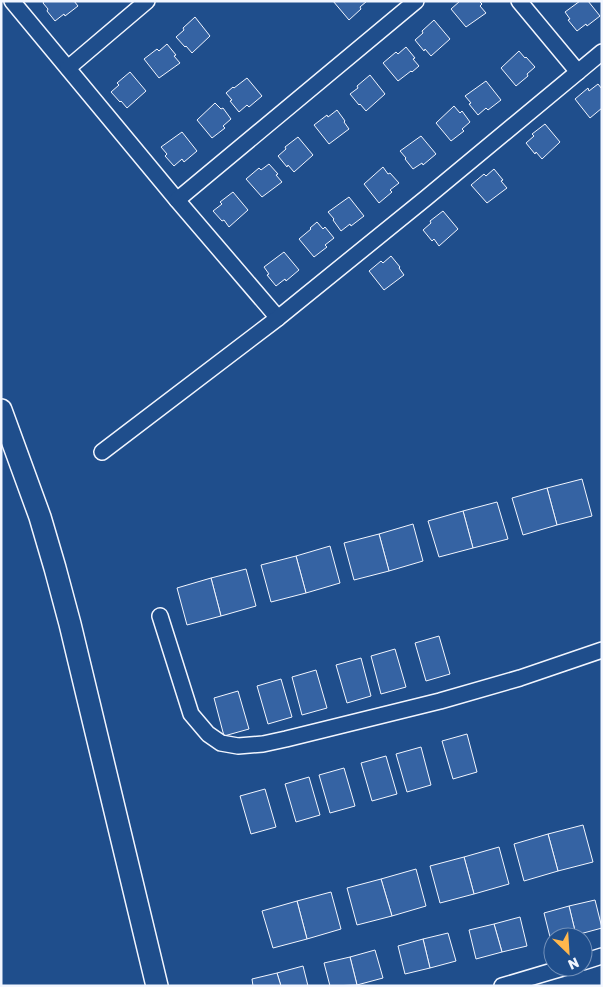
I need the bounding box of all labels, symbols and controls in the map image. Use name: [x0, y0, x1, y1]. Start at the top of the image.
north arrow: [543, 927, 593, 977]
text: N: [565, 953, 581, 973]

